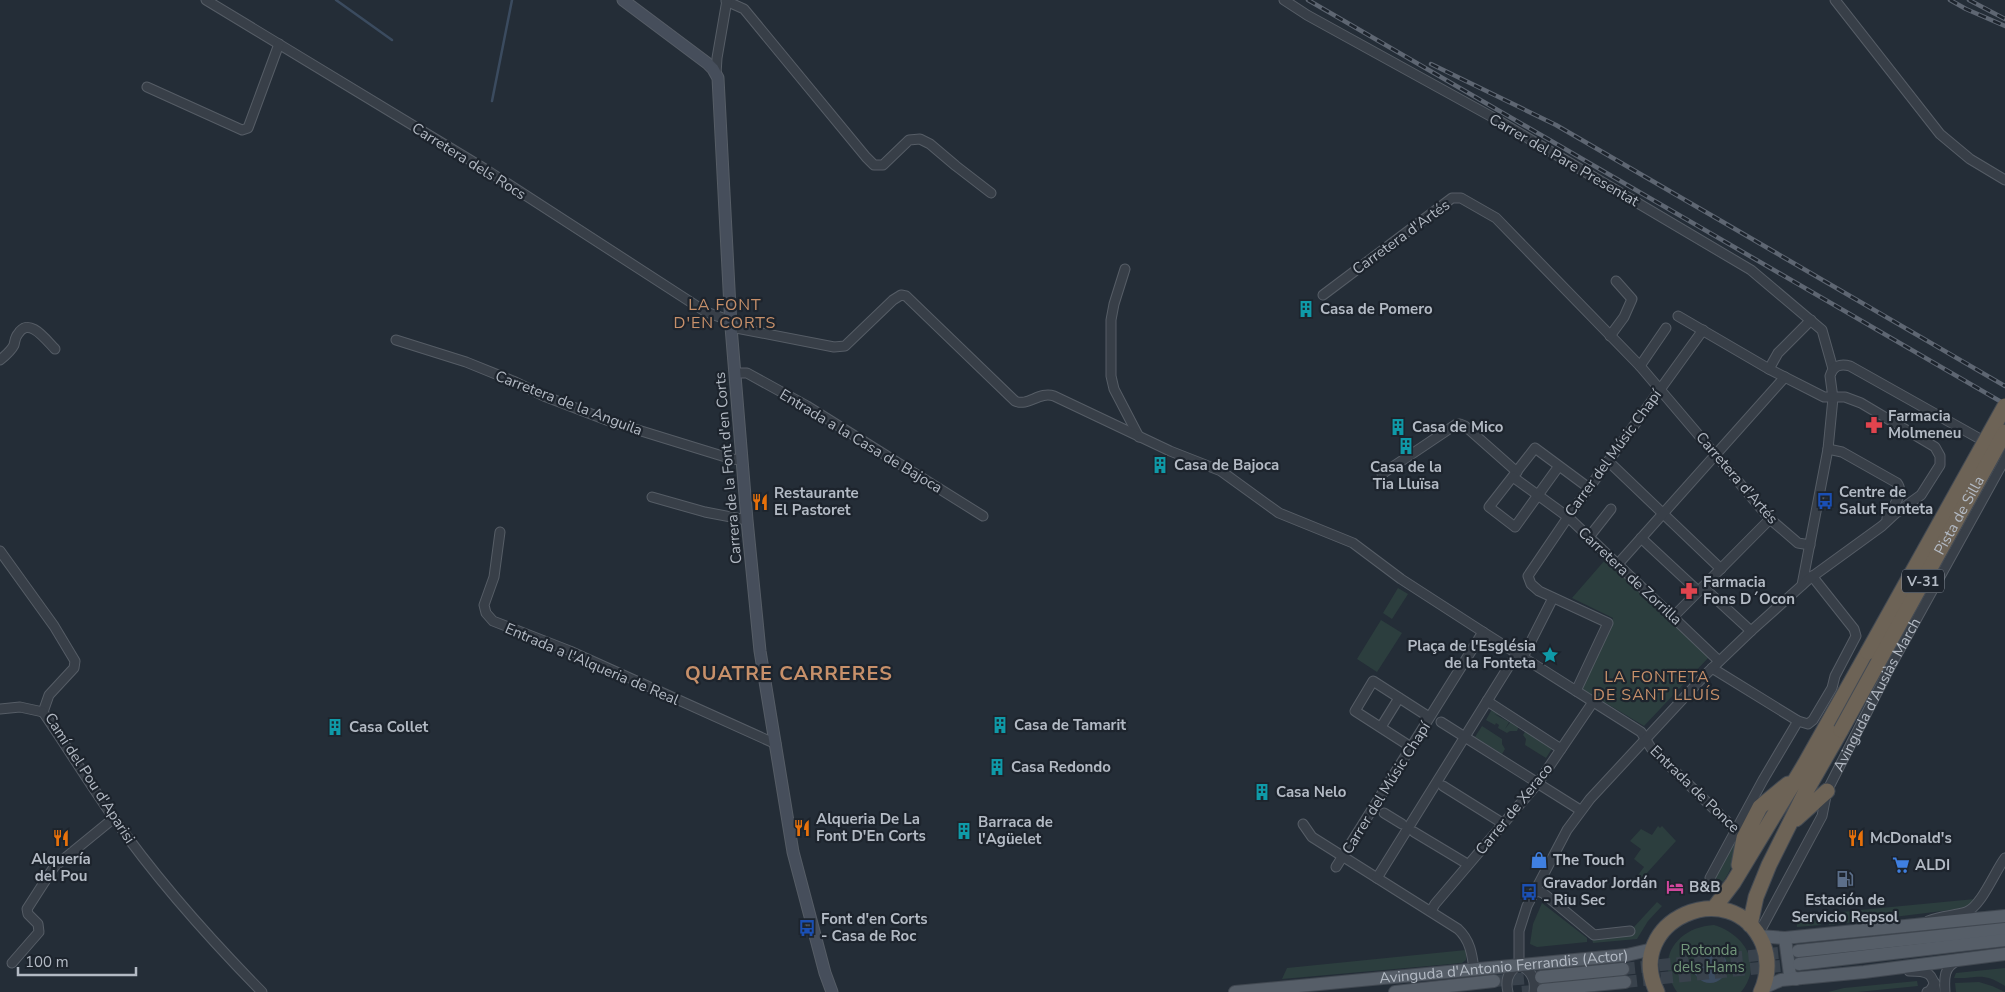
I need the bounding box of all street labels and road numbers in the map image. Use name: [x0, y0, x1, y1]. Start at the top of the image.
street label: Carrer del Pare Presentat: [1486, 109, 1643, 211]
street label: Carretera dels Rocs: [408, 118, 530, 204]
street label: Carretera d'Artés: [1348, 195, 1454, 279]
street label: Carretera de la Anguila: [493, 366, 645, 440]
street label: Carrera de la Font d'en Corts: [710, 371, 746, 565]
street label: Entrada a la Casa de Bajoca: [776, 384, 946, 498]
street label: Carrer del Músic Chapí: [1560, 384, 1667, 520]
street label: Carretera d'Artés: [1691, 428, 1783, 528]
street label: Pista de Silla: [1929, 472, 1989, 558]
street label: Carretera de Zorrilla: [1574, 523, 1686, 629]
road number: V-31: [1902, 570, 1944, 592]
street label: Avinguda d'Ausiàs March: [1828, 614, 1925, 775]
street label: Entrada a l'Alqueria de Real: [502, 618, 683, 710]
street label: Camí del Pou d'Aparisi: [40, 709, 140, 847]
street label: Carrer del Músic Chapí: [1337, 717, 1436, 858]
street label: Entrada de Ponce: [1646, 741, 1744, 837]
street label: Carrer de Xeraco: [1471, 759, 1557, 859]
street label: Avinguda d'Antonio Ferrandis (Actor): [1378, 945, 1629, 988]

